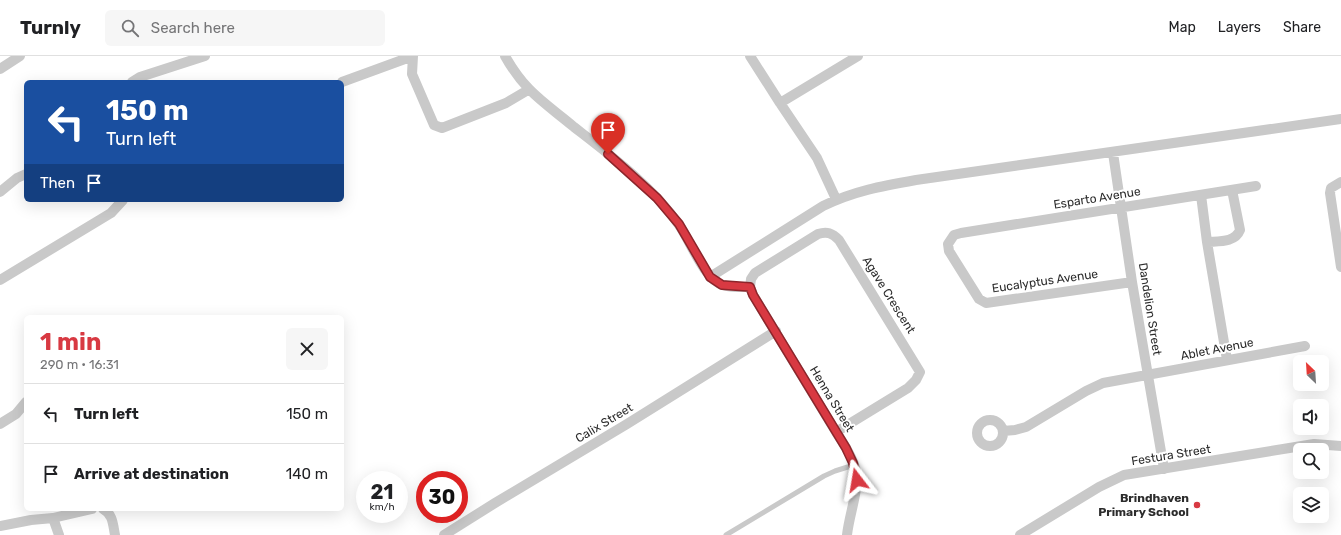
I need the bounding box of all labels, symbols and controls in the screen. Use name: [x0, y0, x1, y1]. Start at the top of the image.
search box: [105, 10, 385, 46]
text: Turnly: [20, 16, 81, 39]
icon: search: [119, 17, 141, 39]
text: Search here: [151, 19, 235, 37]
text: Map: [1169, 19, 1196, 36]
text: Layers: [1218, 19, 1261, 36]
text: Share: [1283, 19, 1321, 36]
text: 150 m: [106, 94, 189, 127]
icon: left: [40, 96, 92, 148]
pin: [591, 113, 625, 154]
icon: arrive: [597, 119, 619, 141]
text: Turn left: [106, 128, 176, 150]
icon: arrive: [83, 172, 105, 194]
text: Then: [40, 174, 75, 192]
street label: Esparto Avenue: [1052, 184, 1142, 212]
street label: Agave Crescent: [860, 254, 918, 336]
street label: Dandelion Street: [1136, 262, 1164, 357]
street label: Eucalyptus Avenue: [991, 267, 1099, 295]
text: 1 min: [40, 328, 101, 356]
button: close: [286, 328, 328, 370]
street label: Ablet Avenue: [1179, 335, 1255, 363]
north arrow: [1293, 355, 1329, 391]
map controls: [1293, 355, 1329, 523]
text: 290 m · 16:31: [40, 357, 119, 372]
street label: Henna Street: [807, 364, 857, 435]
button: sound: [1293, 399, 1329, 435]
street label: Calix Street: [573, 400, 636, 446]
icon: left: [40, 403, 62, 425]
text: Turn left: [74, 405, 139, 423]
text: 150 m: [286, 405, 328, 423]
street label: Festura Street: [1130, 442, 1212, 468]
button: search: [1293, 443, 1329, 479]
position arrow: [836, 459, 878, 501]
icon: arrive: [40, 463, 62, 485]
text: Arrive at destination: [74, 465, 229, 483]
text: 140 m: [286, 465, 328, 483]
speed limit sign: 30: [416, 471, 468, 523]
text: 21: [371, 480, 393, 504]
button: layers: [1293, 487, 1329, 523]
place label: Brindhaven Primary School: [1098, 491, 1189, 519]
marker: Brindhaven Primary School: [1192, 500, 1202, 510]
text: km/h: [370, 501, 394, 513]

